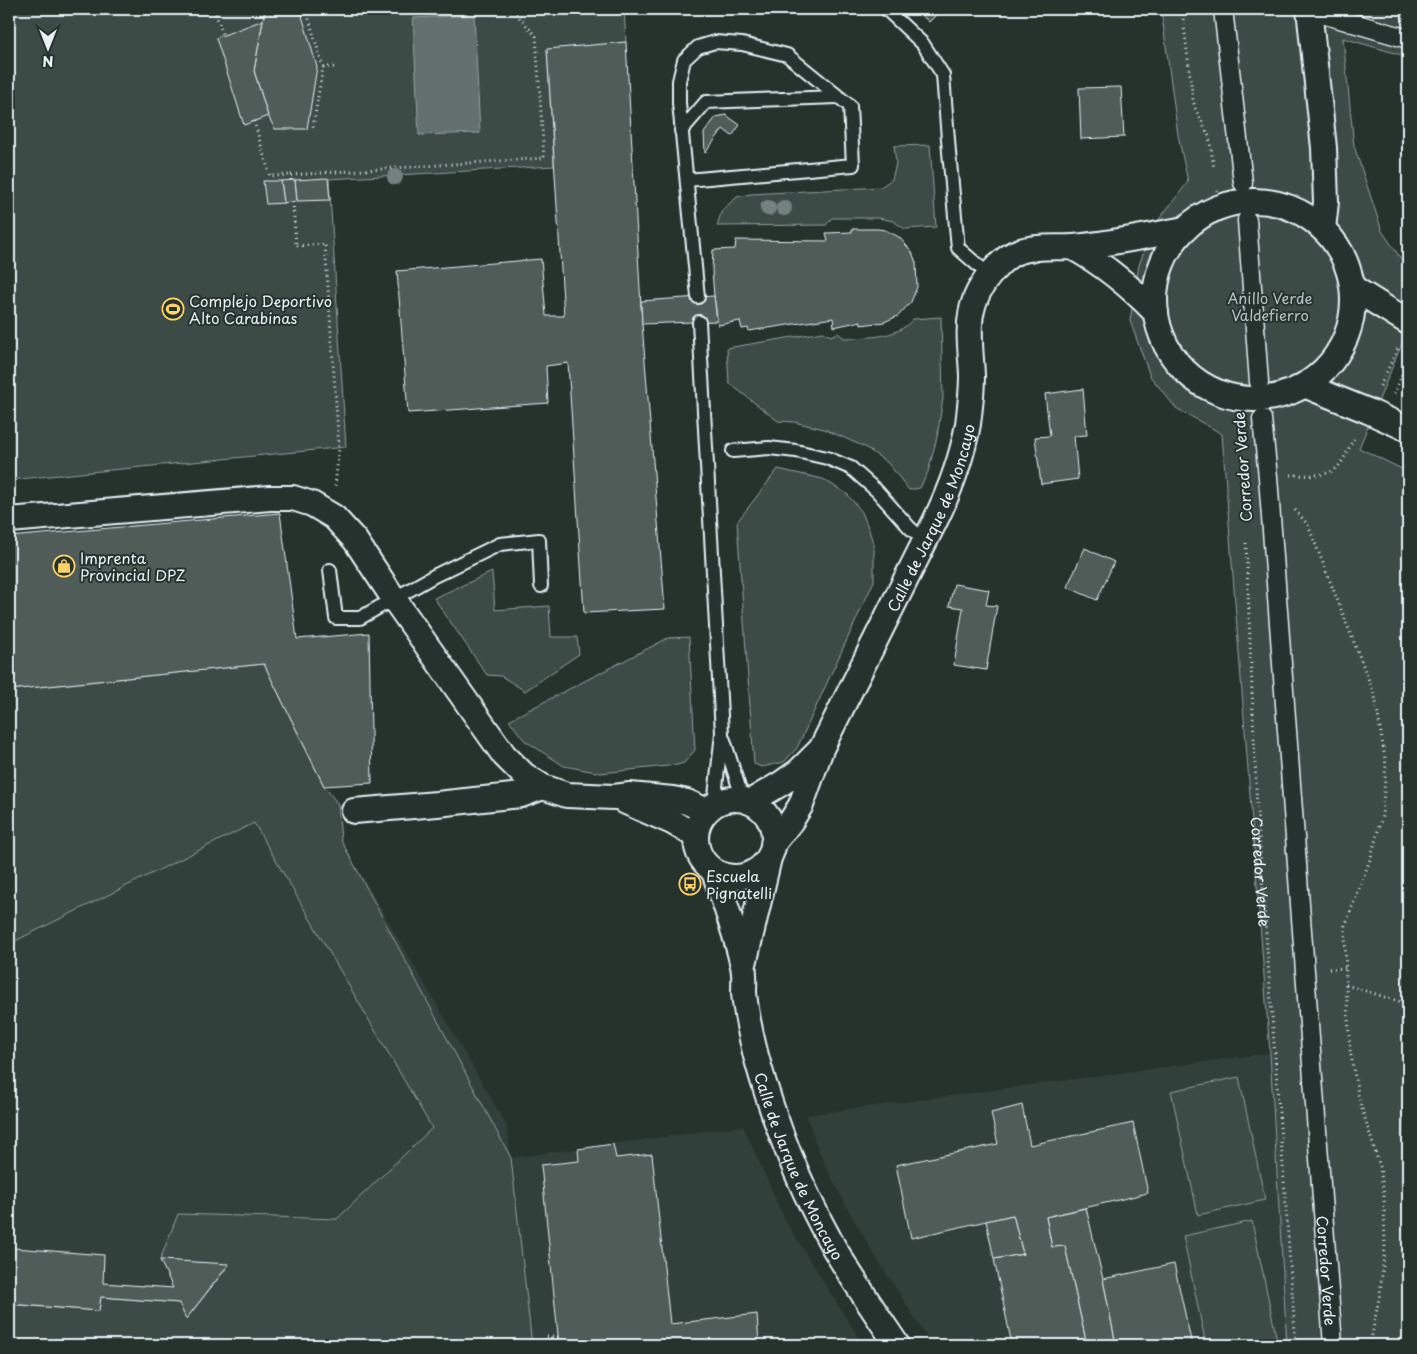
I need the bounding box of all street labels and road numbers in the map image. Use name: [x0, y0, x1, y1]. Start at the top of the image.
street label: Corredor Verde: [1227, 411, 1257, 523]
street label: Calle de Jarque de Moncayo: [880, 422, 979, 615]
street label: Corredor Verde: [1246, 816, 1277, 927]
street label: Calle de Jarque de Moncayo: [750, 1069, 850, 1264]
street label: Corredor Verde: [1312, 1215, 1343, 1326]

